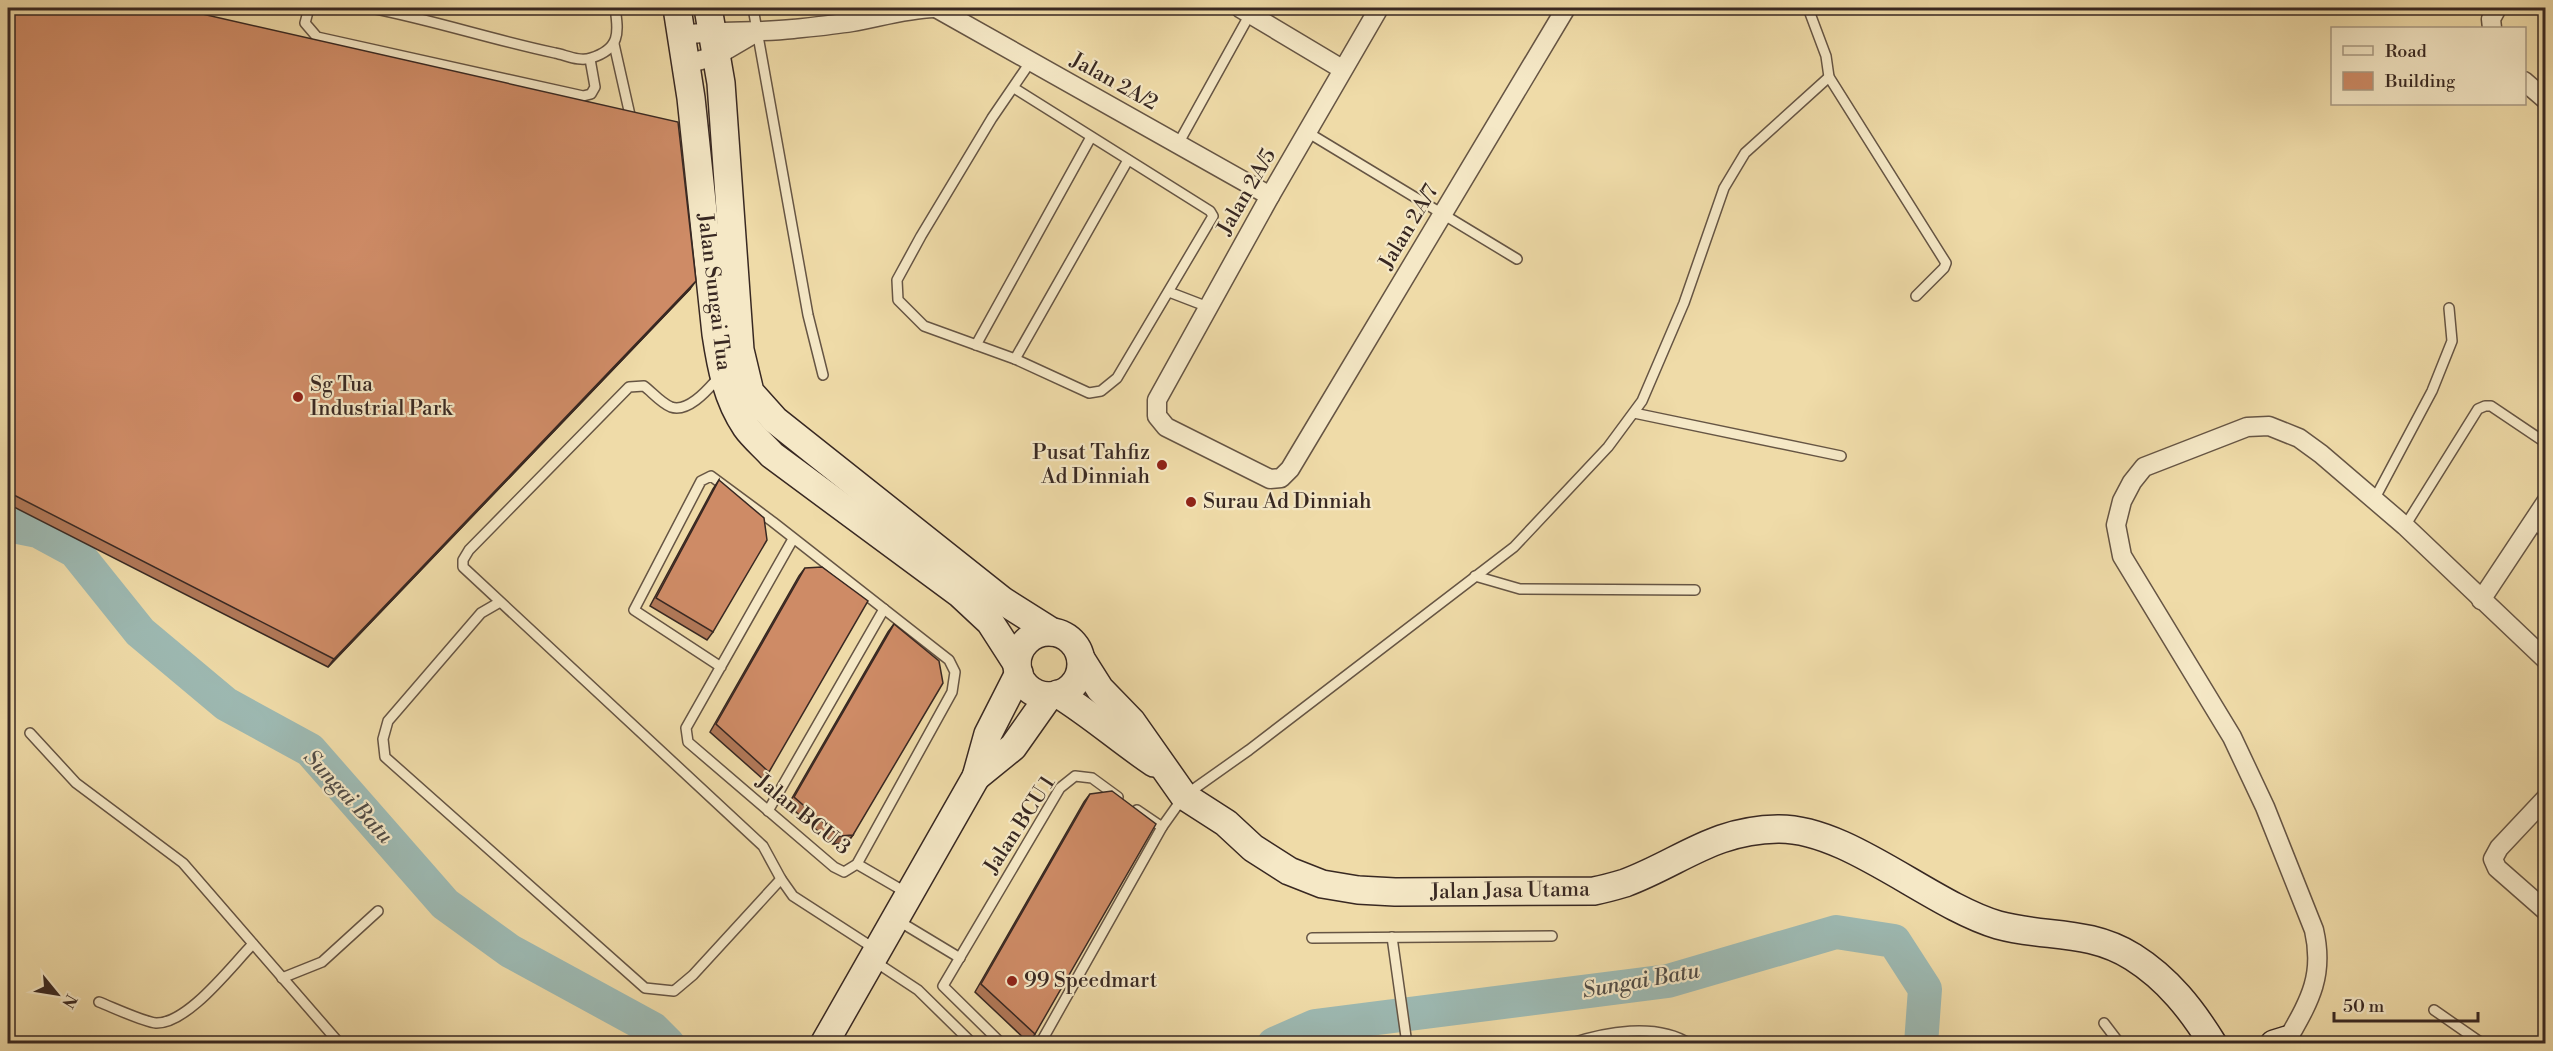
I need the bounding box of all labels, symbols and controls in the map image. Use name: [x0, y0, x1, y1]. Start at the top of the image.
legend: [2331, 27, 2526, 105]
text: Road: [2385, 40, 2428, 63]
street label: Jalan 2A/2: [1065, 47, 1162, 117]
text: Building: [2384, 70, 2456, 93]
street label: Jalan 2A/5: [1211, 144, 1282, 241]
street label: Jalan 2A/7: [1373, 180, 1445, 275]
street label: Jalan Sungai Tua: [691, 211, 737, 372]
place label: Sg Tua Industrial Park: [310, 372, 453, 422]
marker: Sg Tua Industrial Park: [291, 390, 305, 404]
place label: Pusat Tahfiz Ad Dinniah: [1032, 440, 1150, 490]
marker: Pusat Tahfiz Ad Dinniah: [1155, 458, 1169, 472]
place label: Surau Ad Dinniah: [1203, 489, 1372, 515]
marker: Surau Ad Dinniah: [1184, 495, 1198, 509]
water label: Sungai Batu: [298, 744, 399, 850]
street label: Jalan BCU 3: [750, 768, 855, 861]
street label: Jalan BCU 1: [978, 771, 1061, 880]
street label: Jalan Jasa Utama: [1429, 877, 1590, 905]
water label: Sungai Batu: [1580, 957, 1702, 1005]
north arrow: [27, 964, 87, 1024]
place label: 99 Speedmart: [1024, 968, 1158, 994]
marker: 99 Speedmart: [1005, 974, 1019, 988]
scale bar: [2334, 985, 2478, 1023]
text: N: [57, 991, 81, 1012]
text: 50 m: [2343, 995, 2385, 1018]

